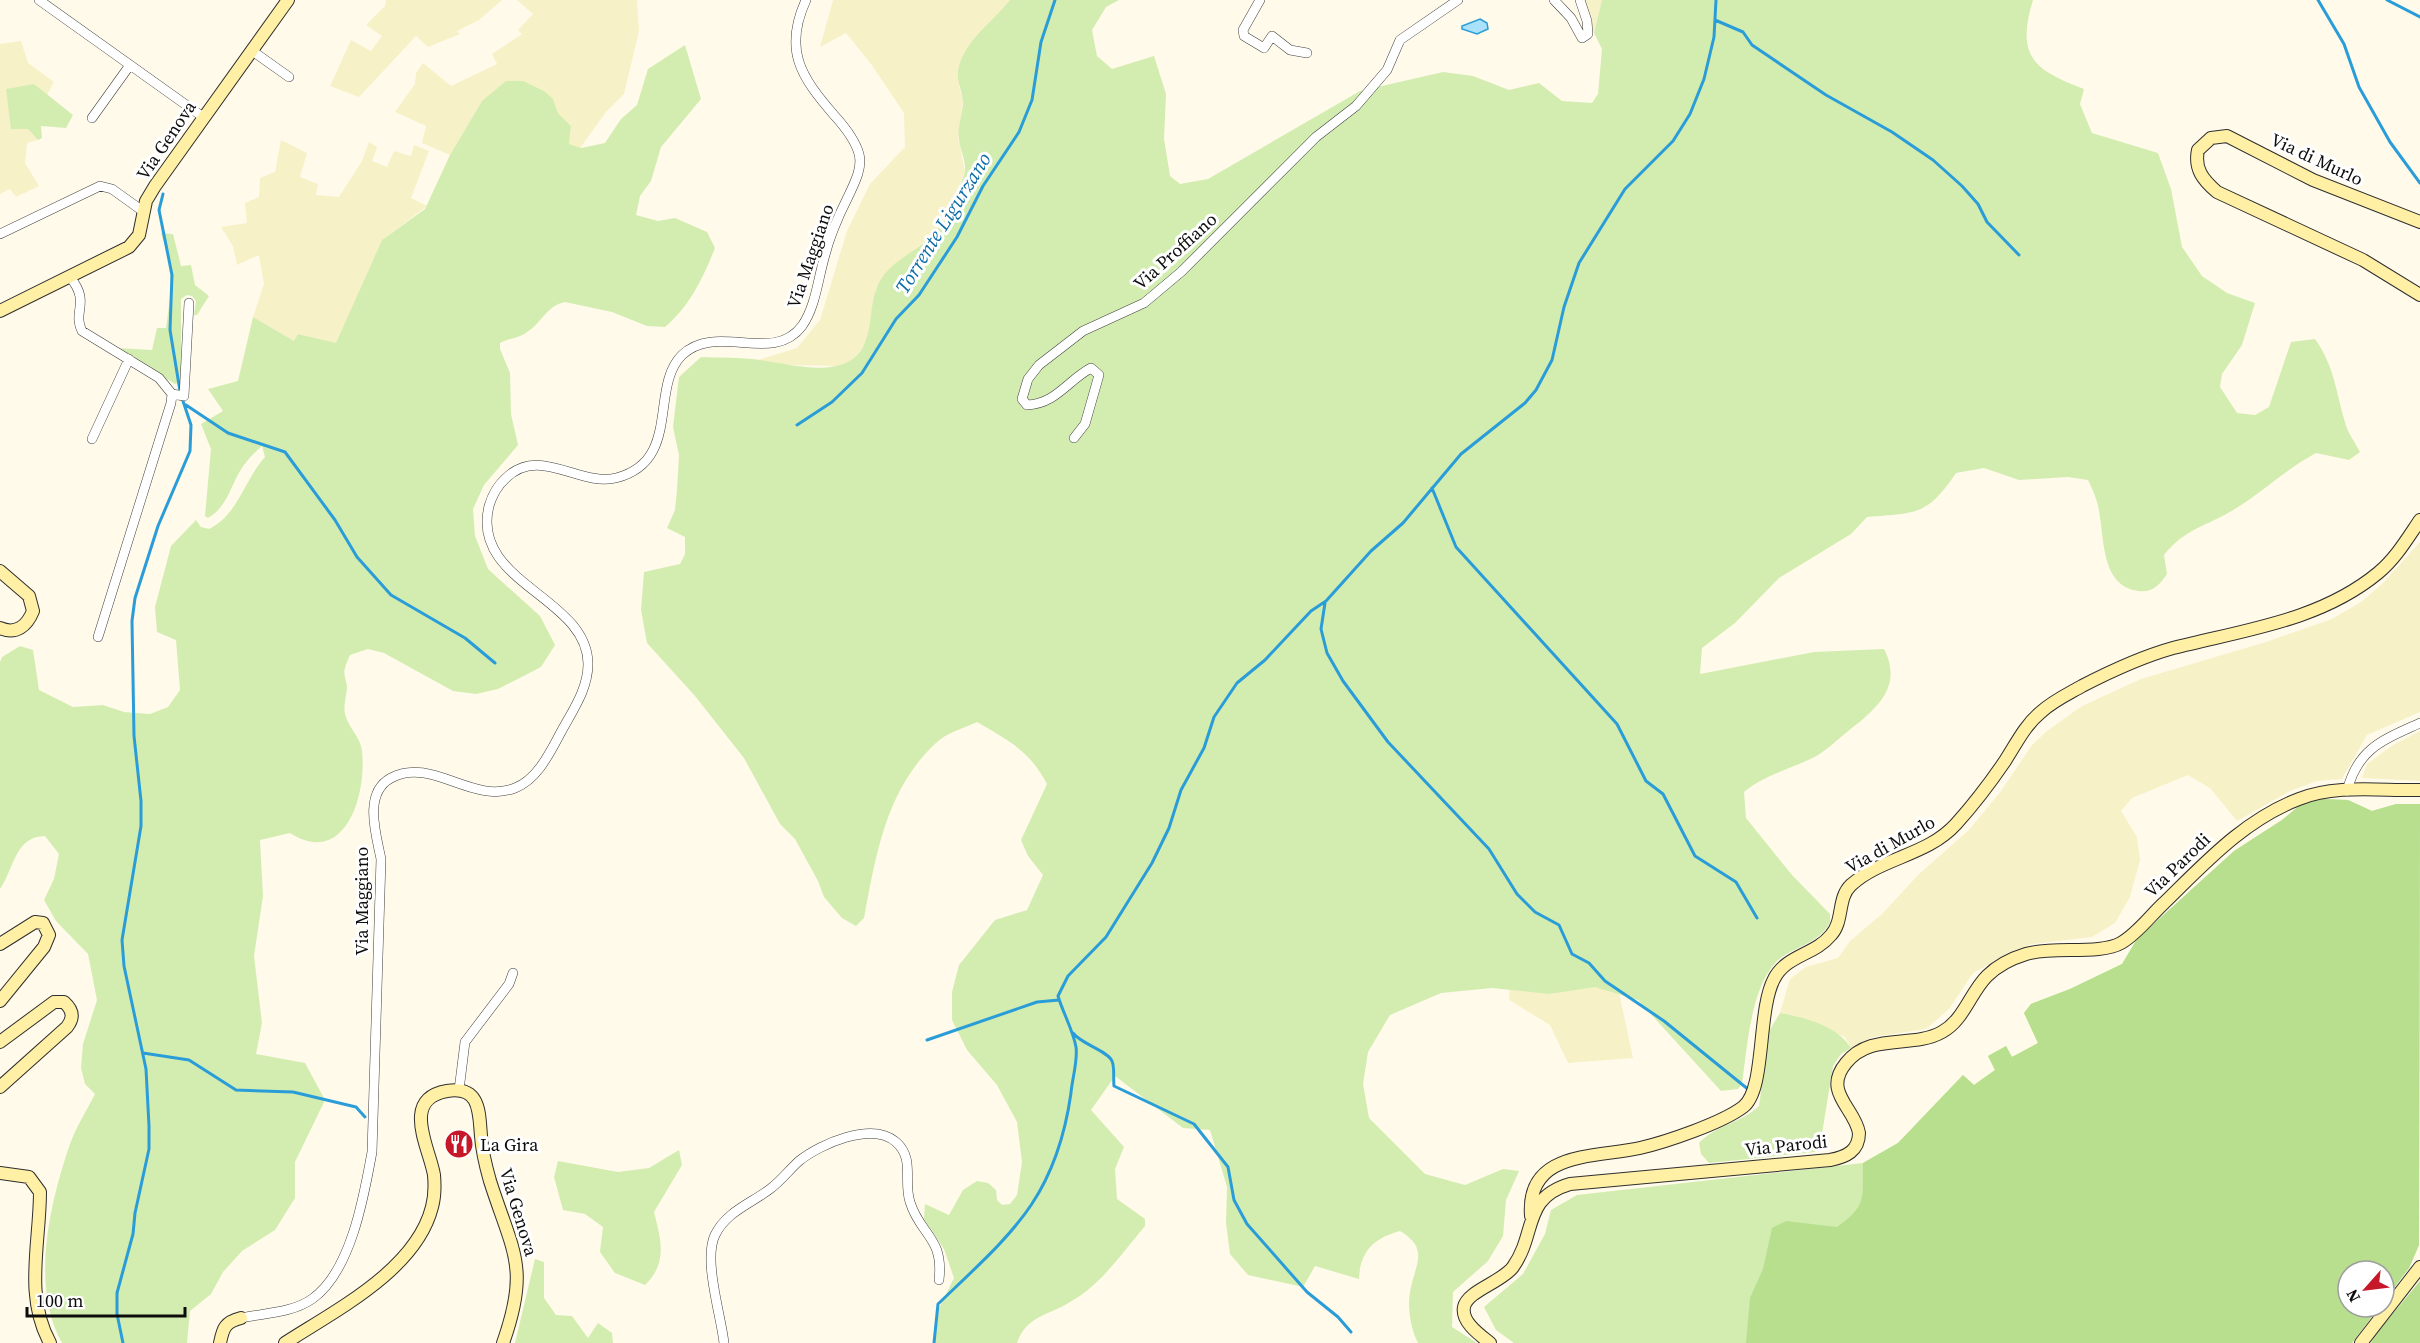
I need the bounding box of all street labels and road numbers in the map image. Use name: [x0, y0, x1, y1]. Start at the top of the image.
street label: Via Genova: [130, 95, 202, 185]
street label: Via di Murlo: [2267, 127, 2367, 191]
street label: Via Maggiano: [780, 200, 840, 312]
street label: Via Proffiano: [1128, 207, 1222, 295]
street label: Via di Murlo: [1841, 809, 1939, 879]
street label: Via Parodi: [2139, 827, 2215, 903]
street label: Via Maggiano: [349, 846, 374, 955]
street label: Via Parodi: [1743, 1128, 1829, 1162]
street label: Via Genova: [494, 1165, 544, 1260]

